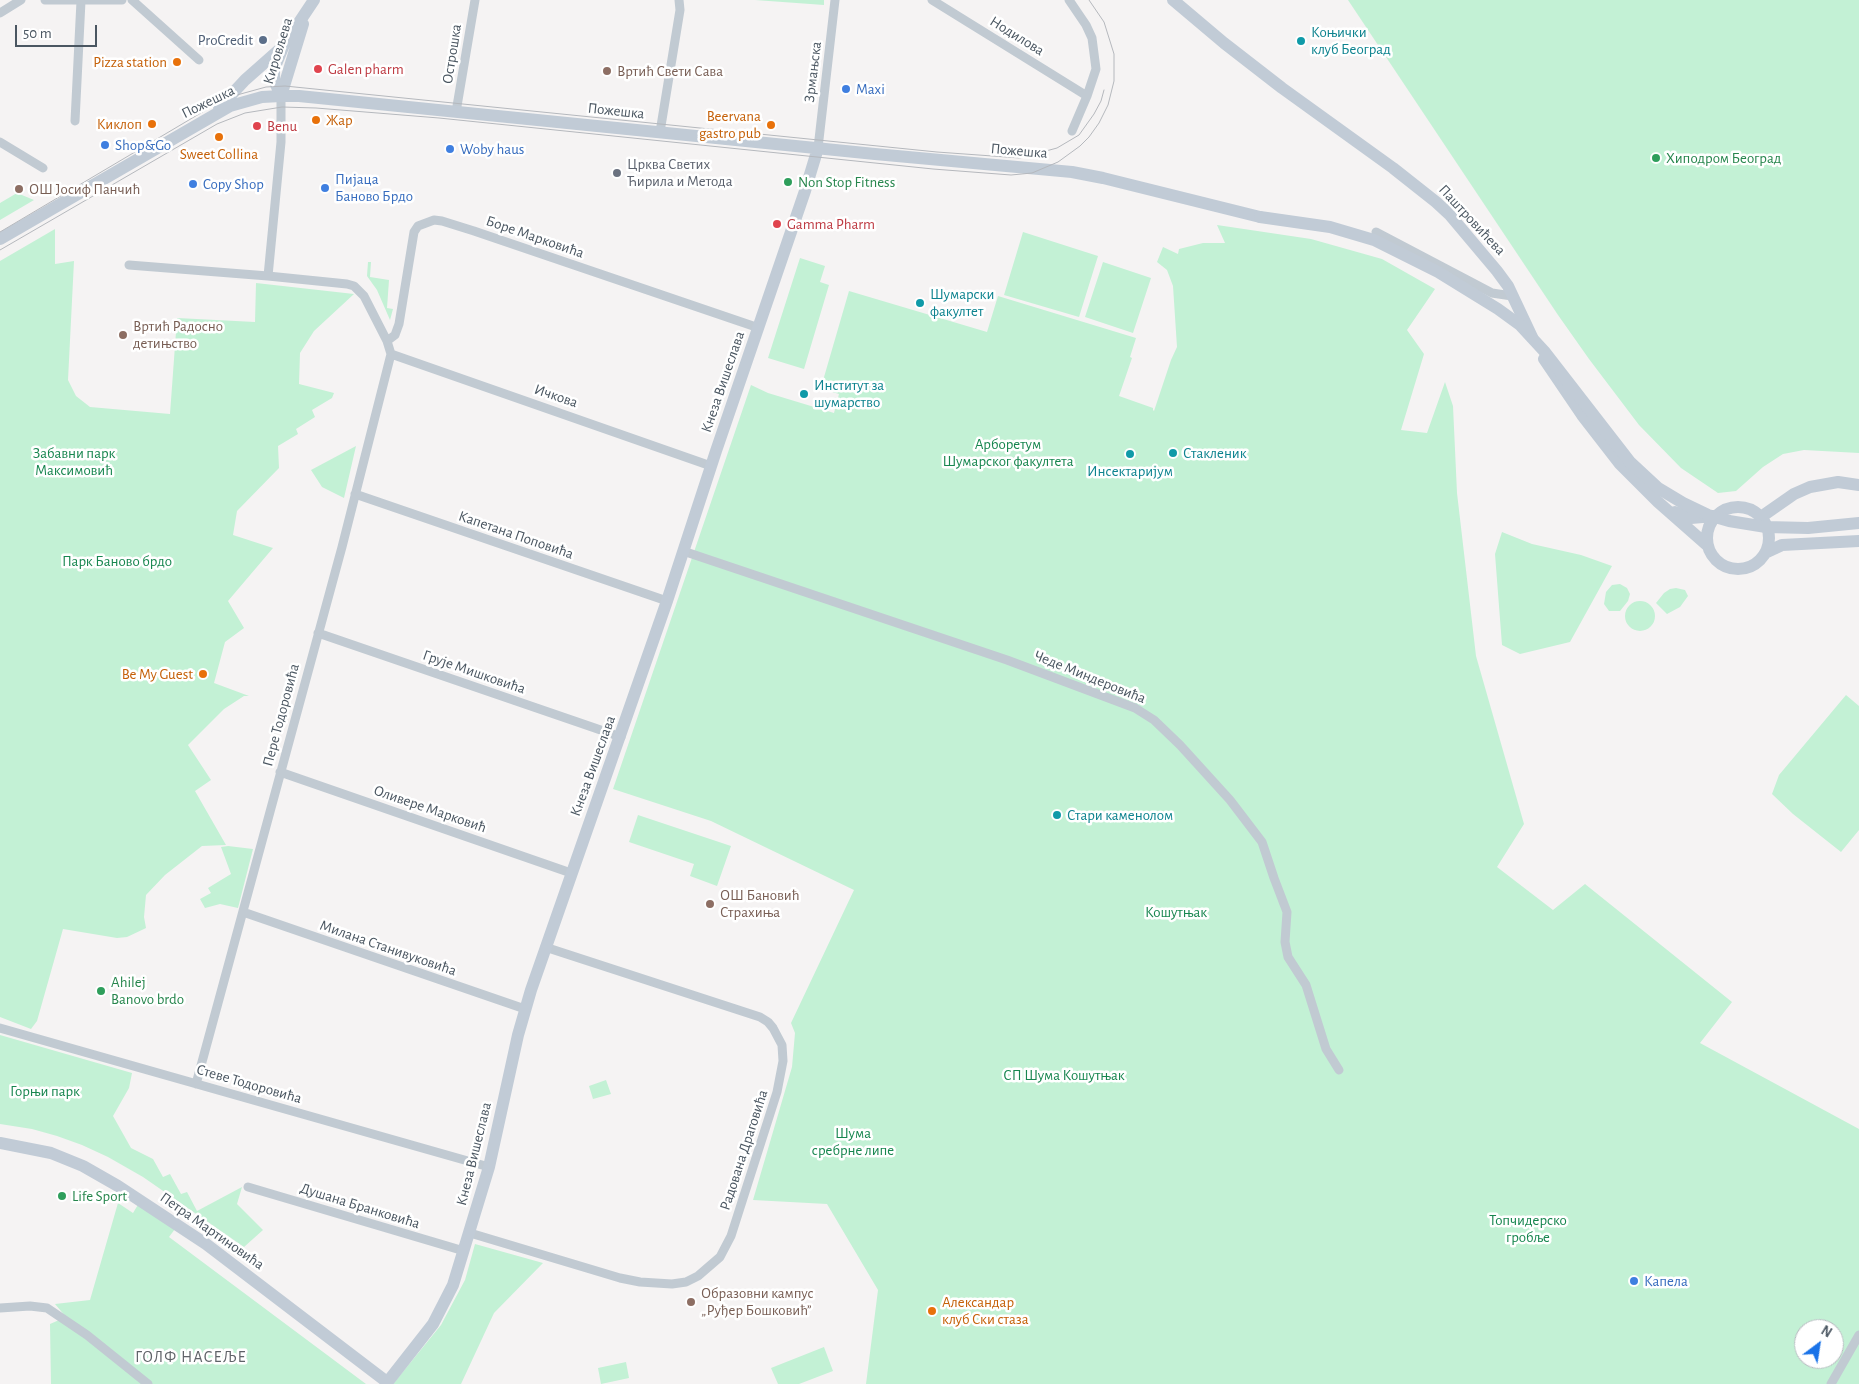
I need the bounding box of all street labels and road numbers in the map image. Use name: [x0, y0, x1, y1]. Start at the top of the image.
street label: Нодилова: [986, 12, 1048, 60]
street label: Кировљева: [259, 16, 297, 86]
street label: Острошка: [438, 23, 466, 85]
street label: Зрмањска: [800, 41, 826, 103]
street label: Пожешка: [178, 81, 238, 123]
street label: Пожешка: [587, 99, 645, 123]
street label: Пожешка: [990, 140, 1048, 162]
street label: Паштровићева: [1435, 181, 1509, 259]
street label: Боре Марковића: [484, 212, 586, 262]
street label: Кнеза Вишеслава: [697, 329, 749, 435]
street label: Ичкова: [532, 380, 580, 412]
street label: Капетана Поповића: [456, 507, 576, 563]
street label: Грује Мишковића: [420, 646, 528, 698]
street label: Чеде Миндеровића: [1032, 646, 1148, 708]
street label: Пере Тодоровића: [259, 662, 303, 768]
street label: Кнеза Вишеслава: [566, 713, 620, 819]
street label: Оливере Марковић: [371, 781, 489, 837]
street label: Милана Станивуковића: [317, 916, 459, 980]
street label: Стеве Тодоровића: [194, 1060, 304, 1108]
street label: Радована Драговића: [716, 1087, 772, 1213]
street label: Кнеза Вишеслава: [452, 1100, 496, 1208]
street label: Душана Бранковића: [298, 1179, 422, 1233]
street label: Петра Мартиновића: [156, 1188, 268, 1274]

